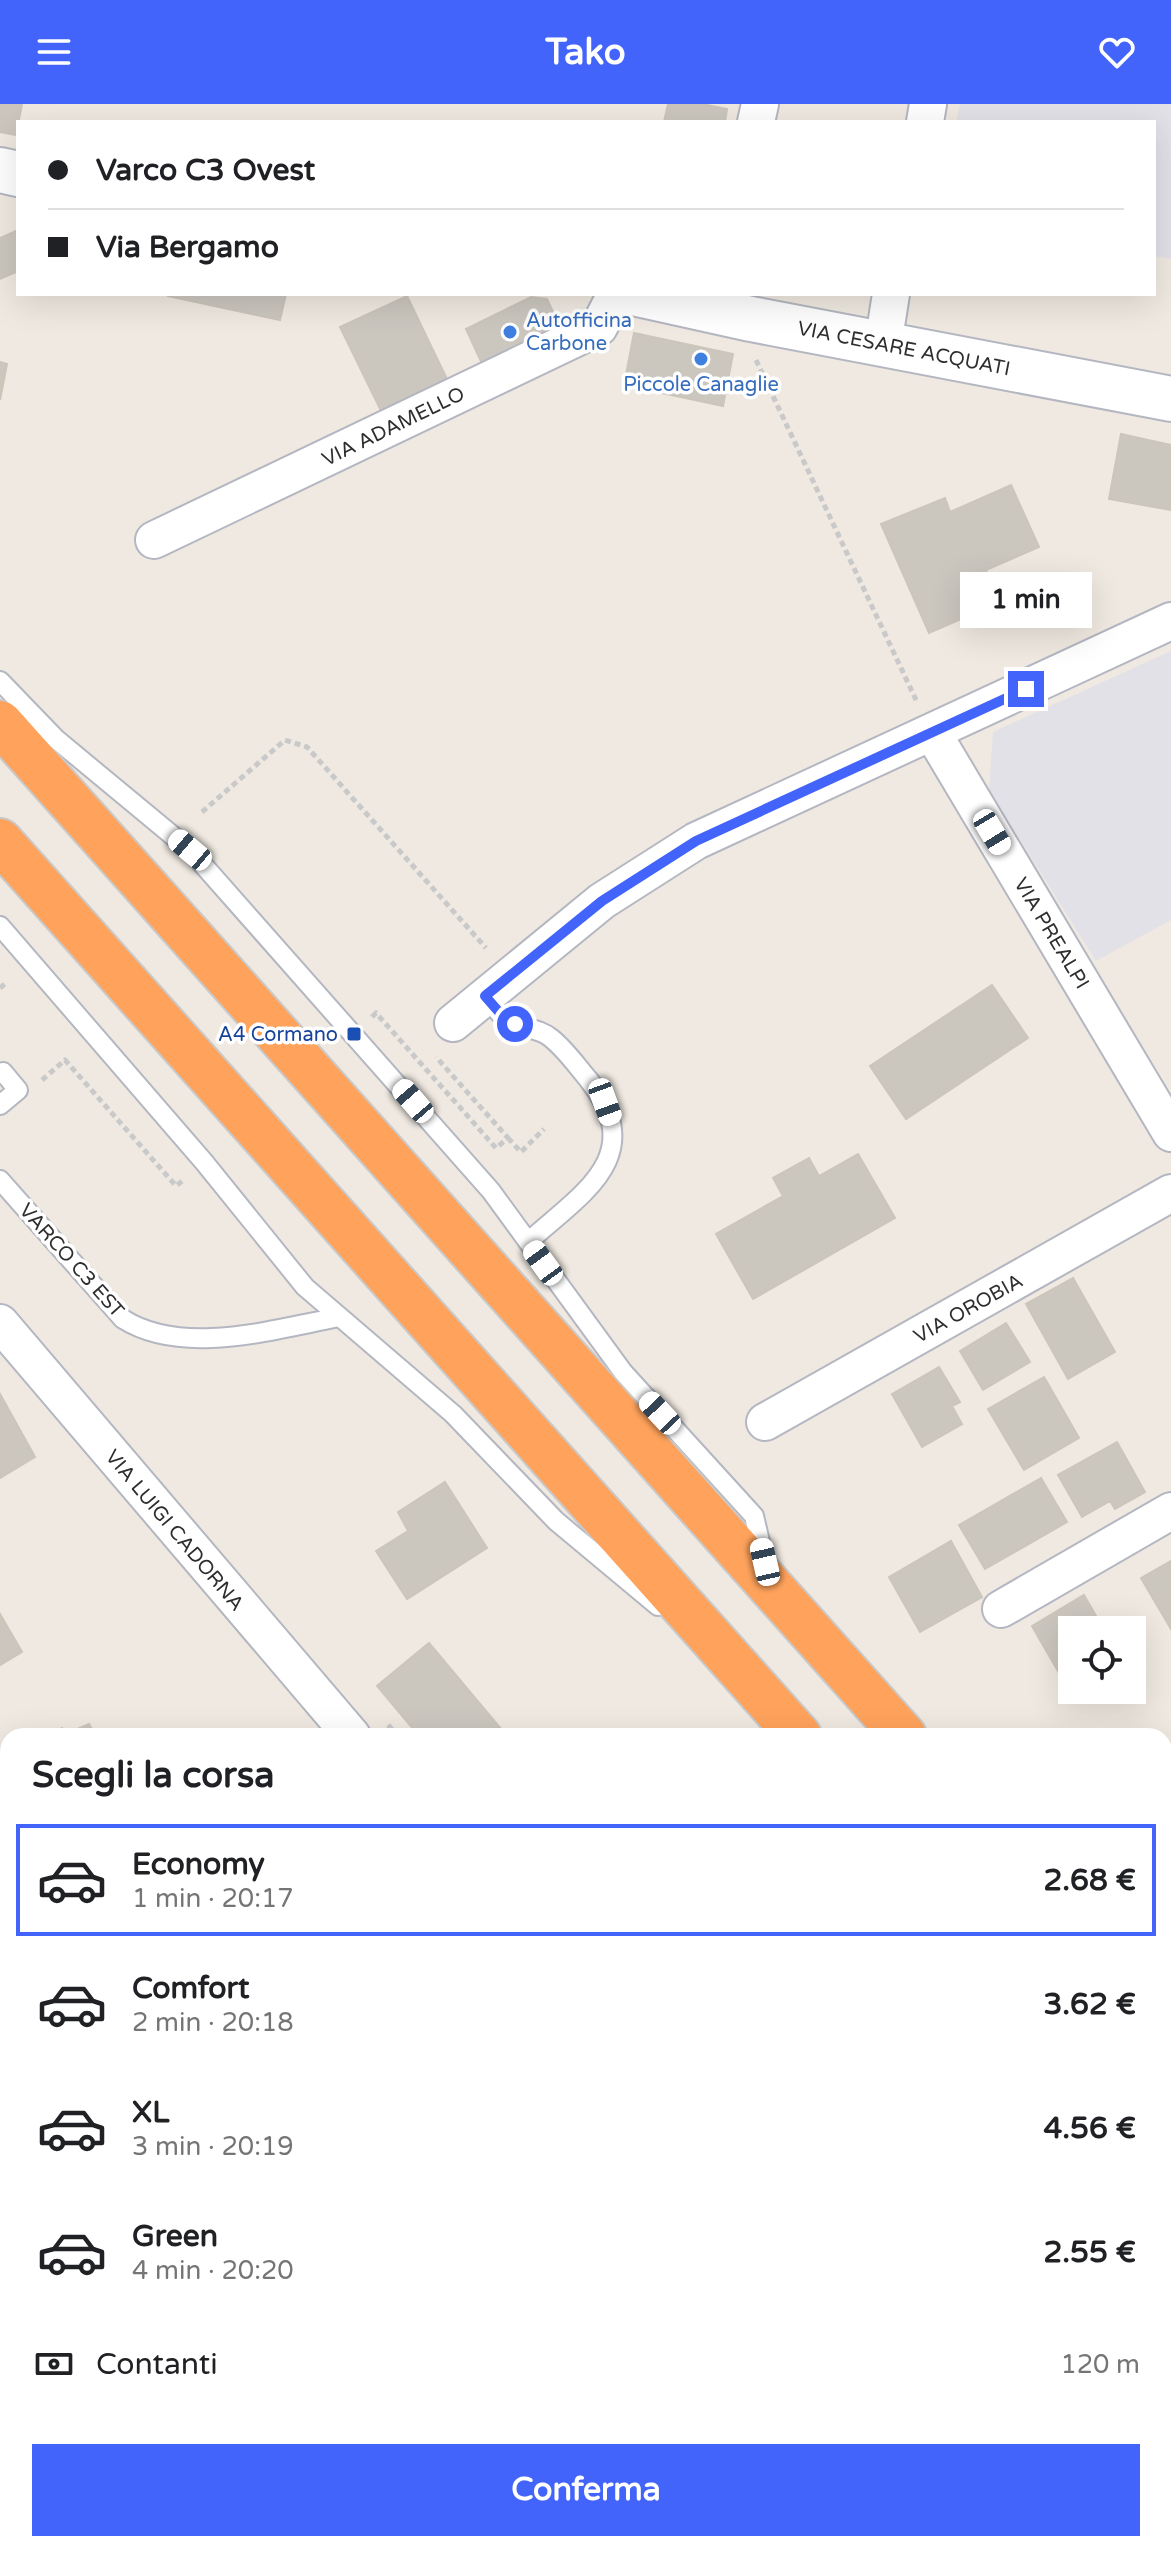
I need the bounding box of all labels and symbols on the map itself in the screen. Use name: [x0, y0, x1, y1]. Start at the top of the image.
place label: Autofficina Carbone: [526, 309, 632, 356]
street label: VIA CESARE ACQUATI: [795, 317, 1012, 381]
marker: Autofficina Carbone: [501, 323, 519, 341]
marker: Piccole Canaglie: [692, 350, 710, 368]
place label: Piccole Canaglie: [623, 373, 779, 397]
street label: VIA ADAMELLO: [318, 382, 469, 472]
callout: 1 min: [960, 573, 1092, 629]
route end: [1008, 671, 1044, 707]
car: [969, 805, 1015, 859]
car: [164, 825, 216, 875]
street label: VIA PREALPI: [1008, 873, 1094, 994]
route start: [497, 1006, 533, 1042]
place label: A4 Cormano: [218, 1023, 338, 1047]
marker: A4 Cormano: [345, 1025, 363, 1043]
car: [388, 1075, 438, 1127]
car: [586, 1075, 624, 1129]
street label: VARCO C3 EST: [14, 1199, 129, 1323]
car: [519, 1237, 567, 1289]
street label: VIA OROBIA: [910, 1269, 1027, 1349]
car: [635, 1387, 685, 1439]
street label: VIA LUIGI CADORNA: [100, 1445, 249, 1616]
car: [748, 1536, 782, 1588]

